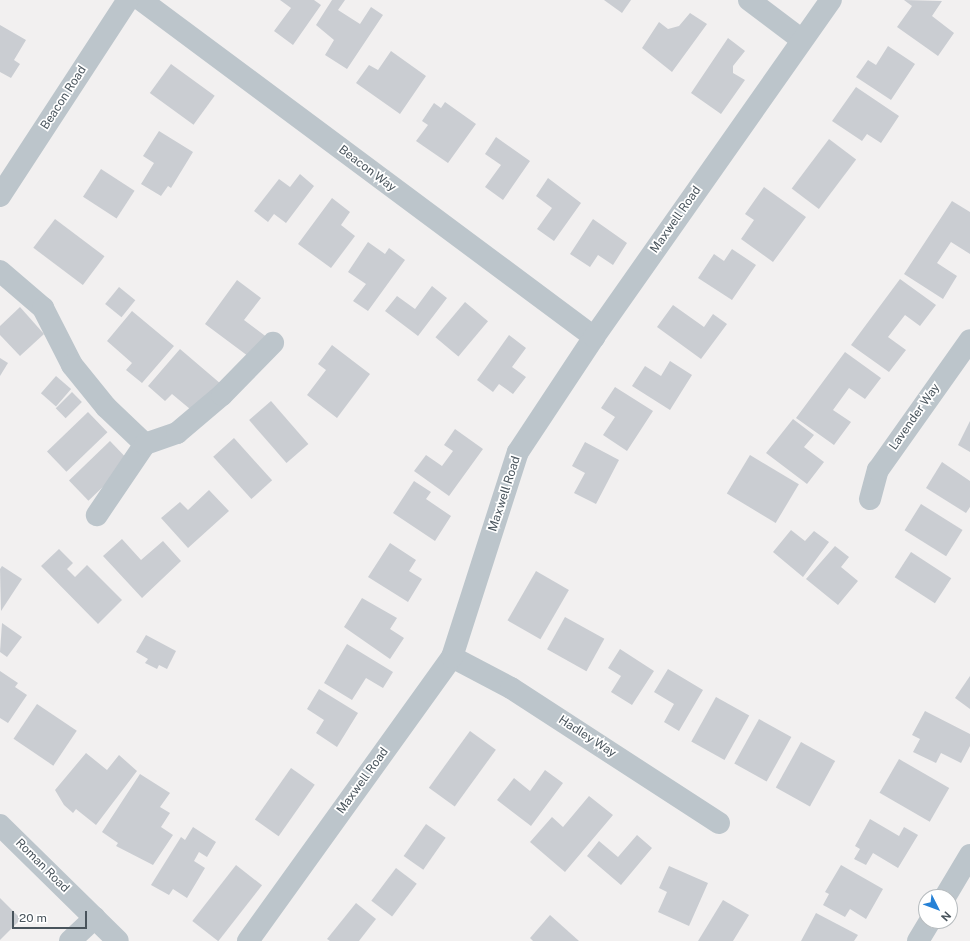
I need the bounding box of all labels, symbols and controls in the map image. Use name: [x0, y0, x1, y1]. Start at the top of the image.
street label: Beacon Road: [38, 63, 90, 133]
street label: Beacon Way: [335, 143, 399, 195]
street label: Maxwell Road: [648, 184, 704, 256]
street label: Lavender Way: [887, 381, 943, 453]
street label: Maxwell Road: [486, 455, 524, 533]
street label: Hadley Way: [555, 713, 619, 761]
street label: Maxwell Road: [334, 745, 392, 817]
street label: Roman Road: [12, 836, 72, 896]
north arrow: [918, 889, 958, 929]
scale bar: [14, 903, 89, 929]
text: N: [939, 909, 954, 924]
text: 20 m: [19, 911, 47, 925]

